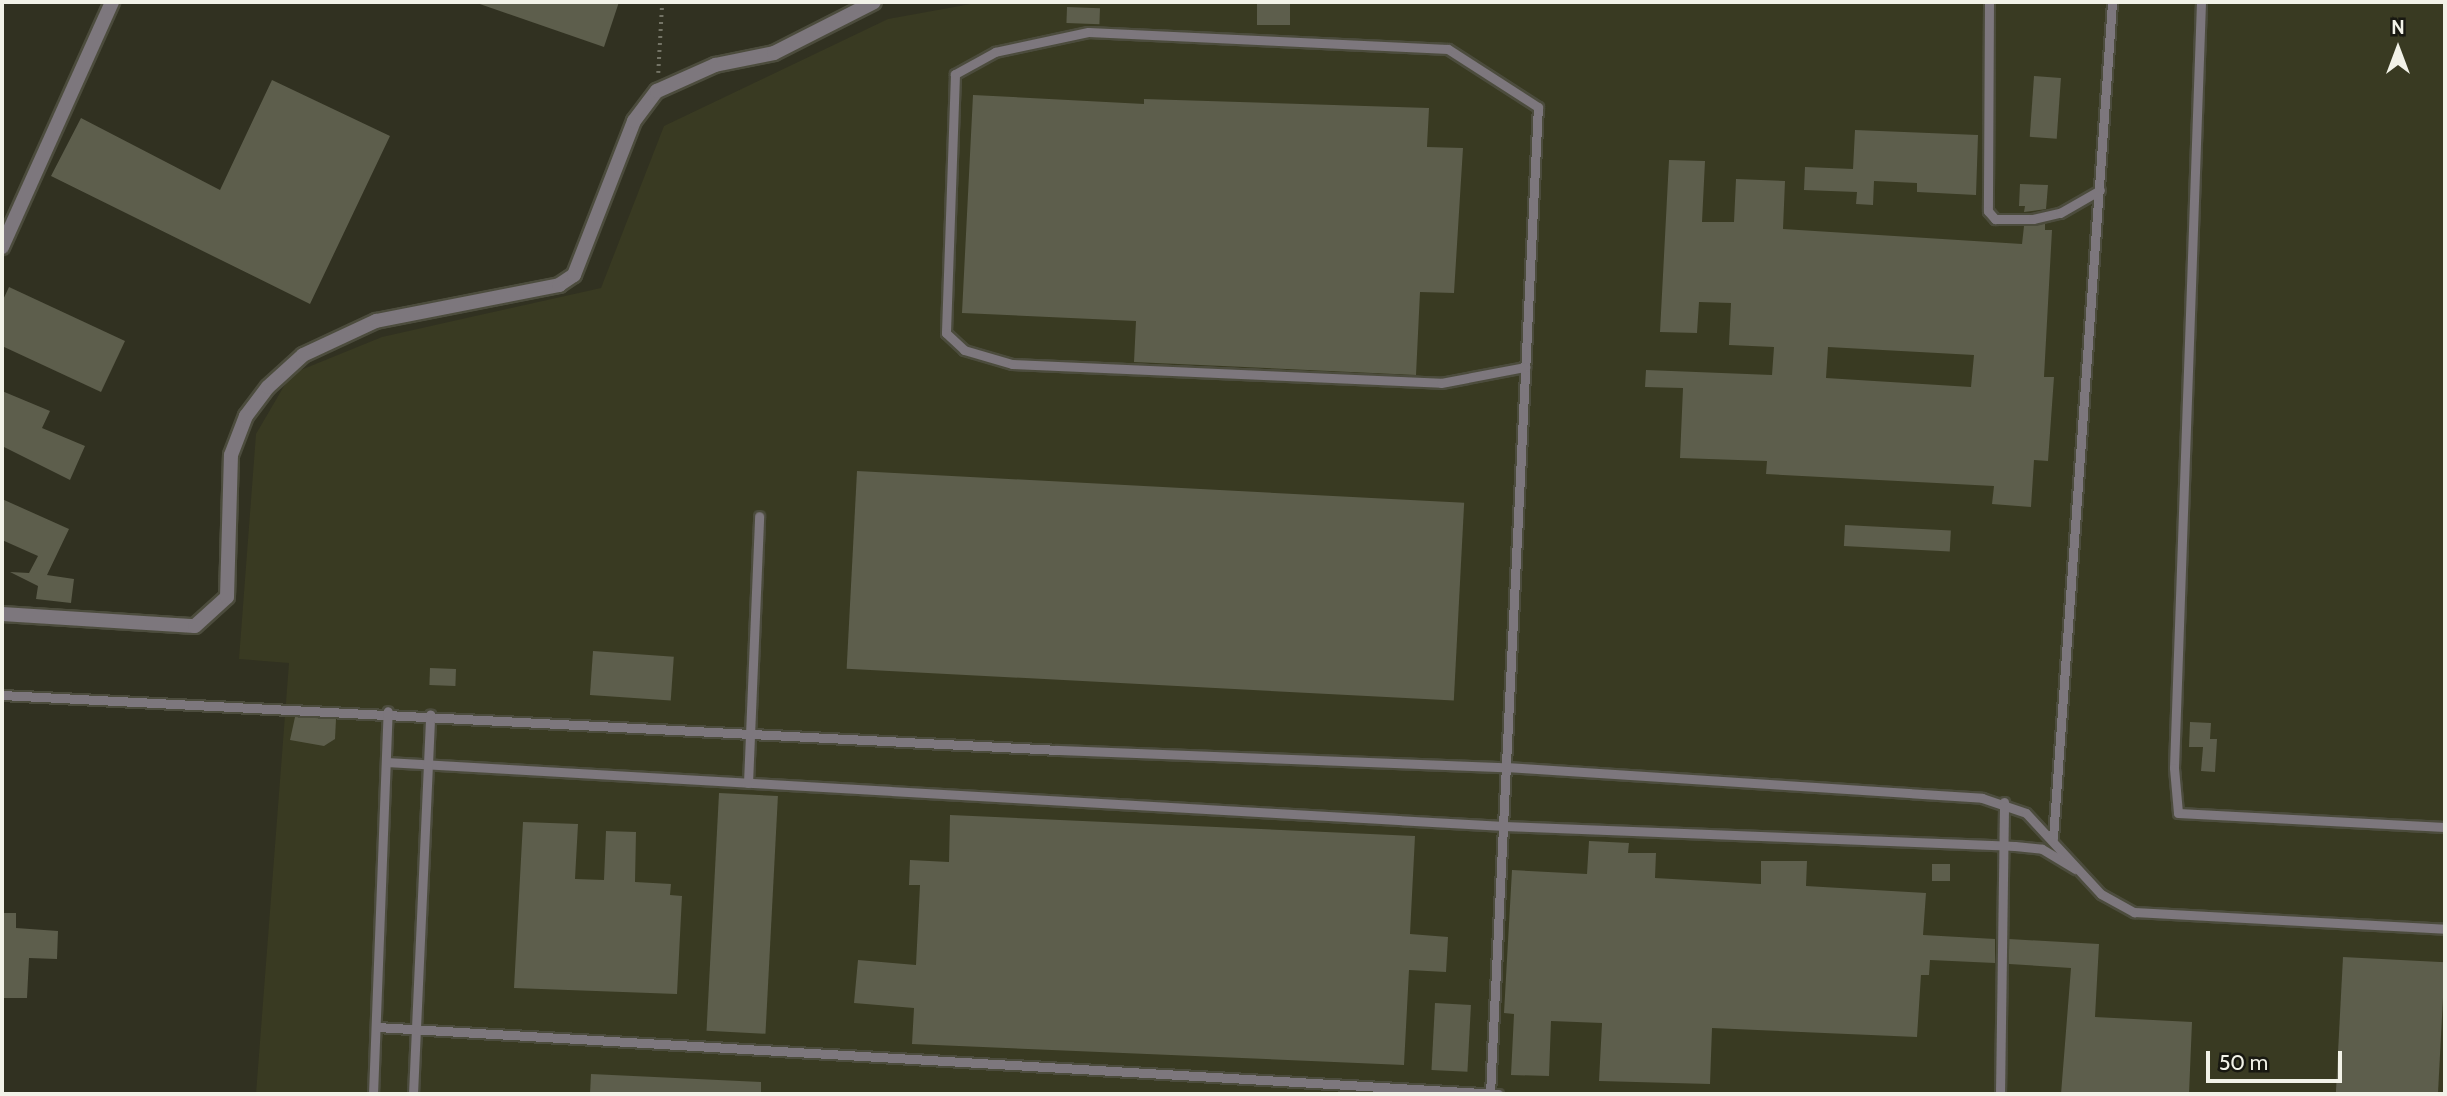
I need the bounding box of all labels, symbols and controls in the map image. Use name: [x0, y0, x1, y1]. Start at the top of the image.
north arrow: [2363, 14, 2433, 84]
text: N: [2391, 16, 2405, 39]
scale bar: [2209, 1036, 2346, 1080]
text: 50 m: [2219, 1050, 2268, 1075]

